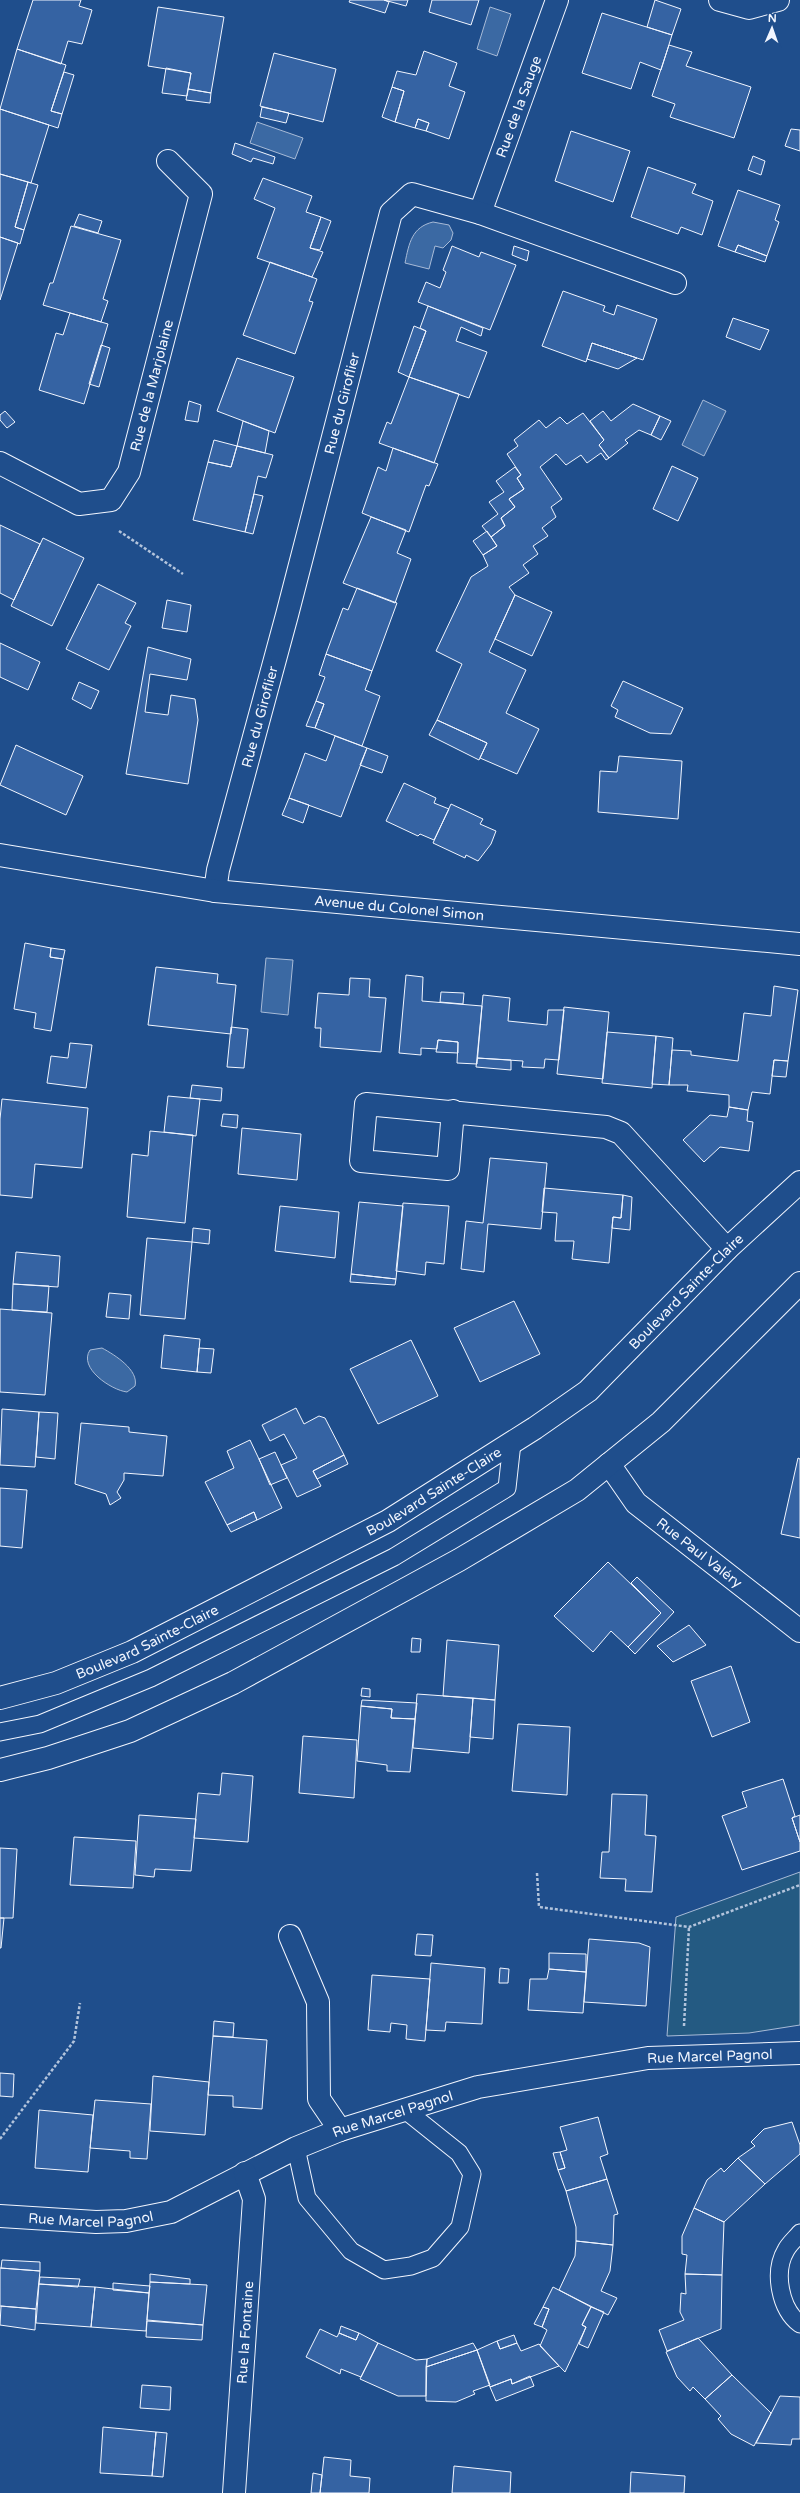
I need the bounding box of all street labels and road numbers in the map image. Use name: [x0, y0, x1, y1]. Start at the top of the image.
street label: Rue de la Sauge: [492, 53, 545, 160]
street label: Rue de la Marjolaine: [126, 318, 177, 453]
street label: Rue du Giroflier: [320, 350, 363, 456]
street label: Rue du Giroflier: [238, 663, 281, 769]
street label: Avenue du Colonel Simon: [314, 892, 485, 924]
street label: Boulevard Sainte-Claire: [625, 1230, 747, 1353]
street label: Boulevard Sainte-Claire: [363, 1443, 504, 1539]
street label: Rue Paul Valéry: [653, 1514, 746, 1591]
street label: Boulevard Sainte-Claire: [73, 1601, 221, 1683]
street label: Rue Marcel Pagnol: [647, 2045, 773, 2067]
street label: Rue Marcel Pagnol: [330, 2087, 455, 2141]
street label: Rue Marcel Pagnol: [28, 2207, 155, 2231]
street label: Rue la Fontaine: [233, 2280, 257, 2384]

